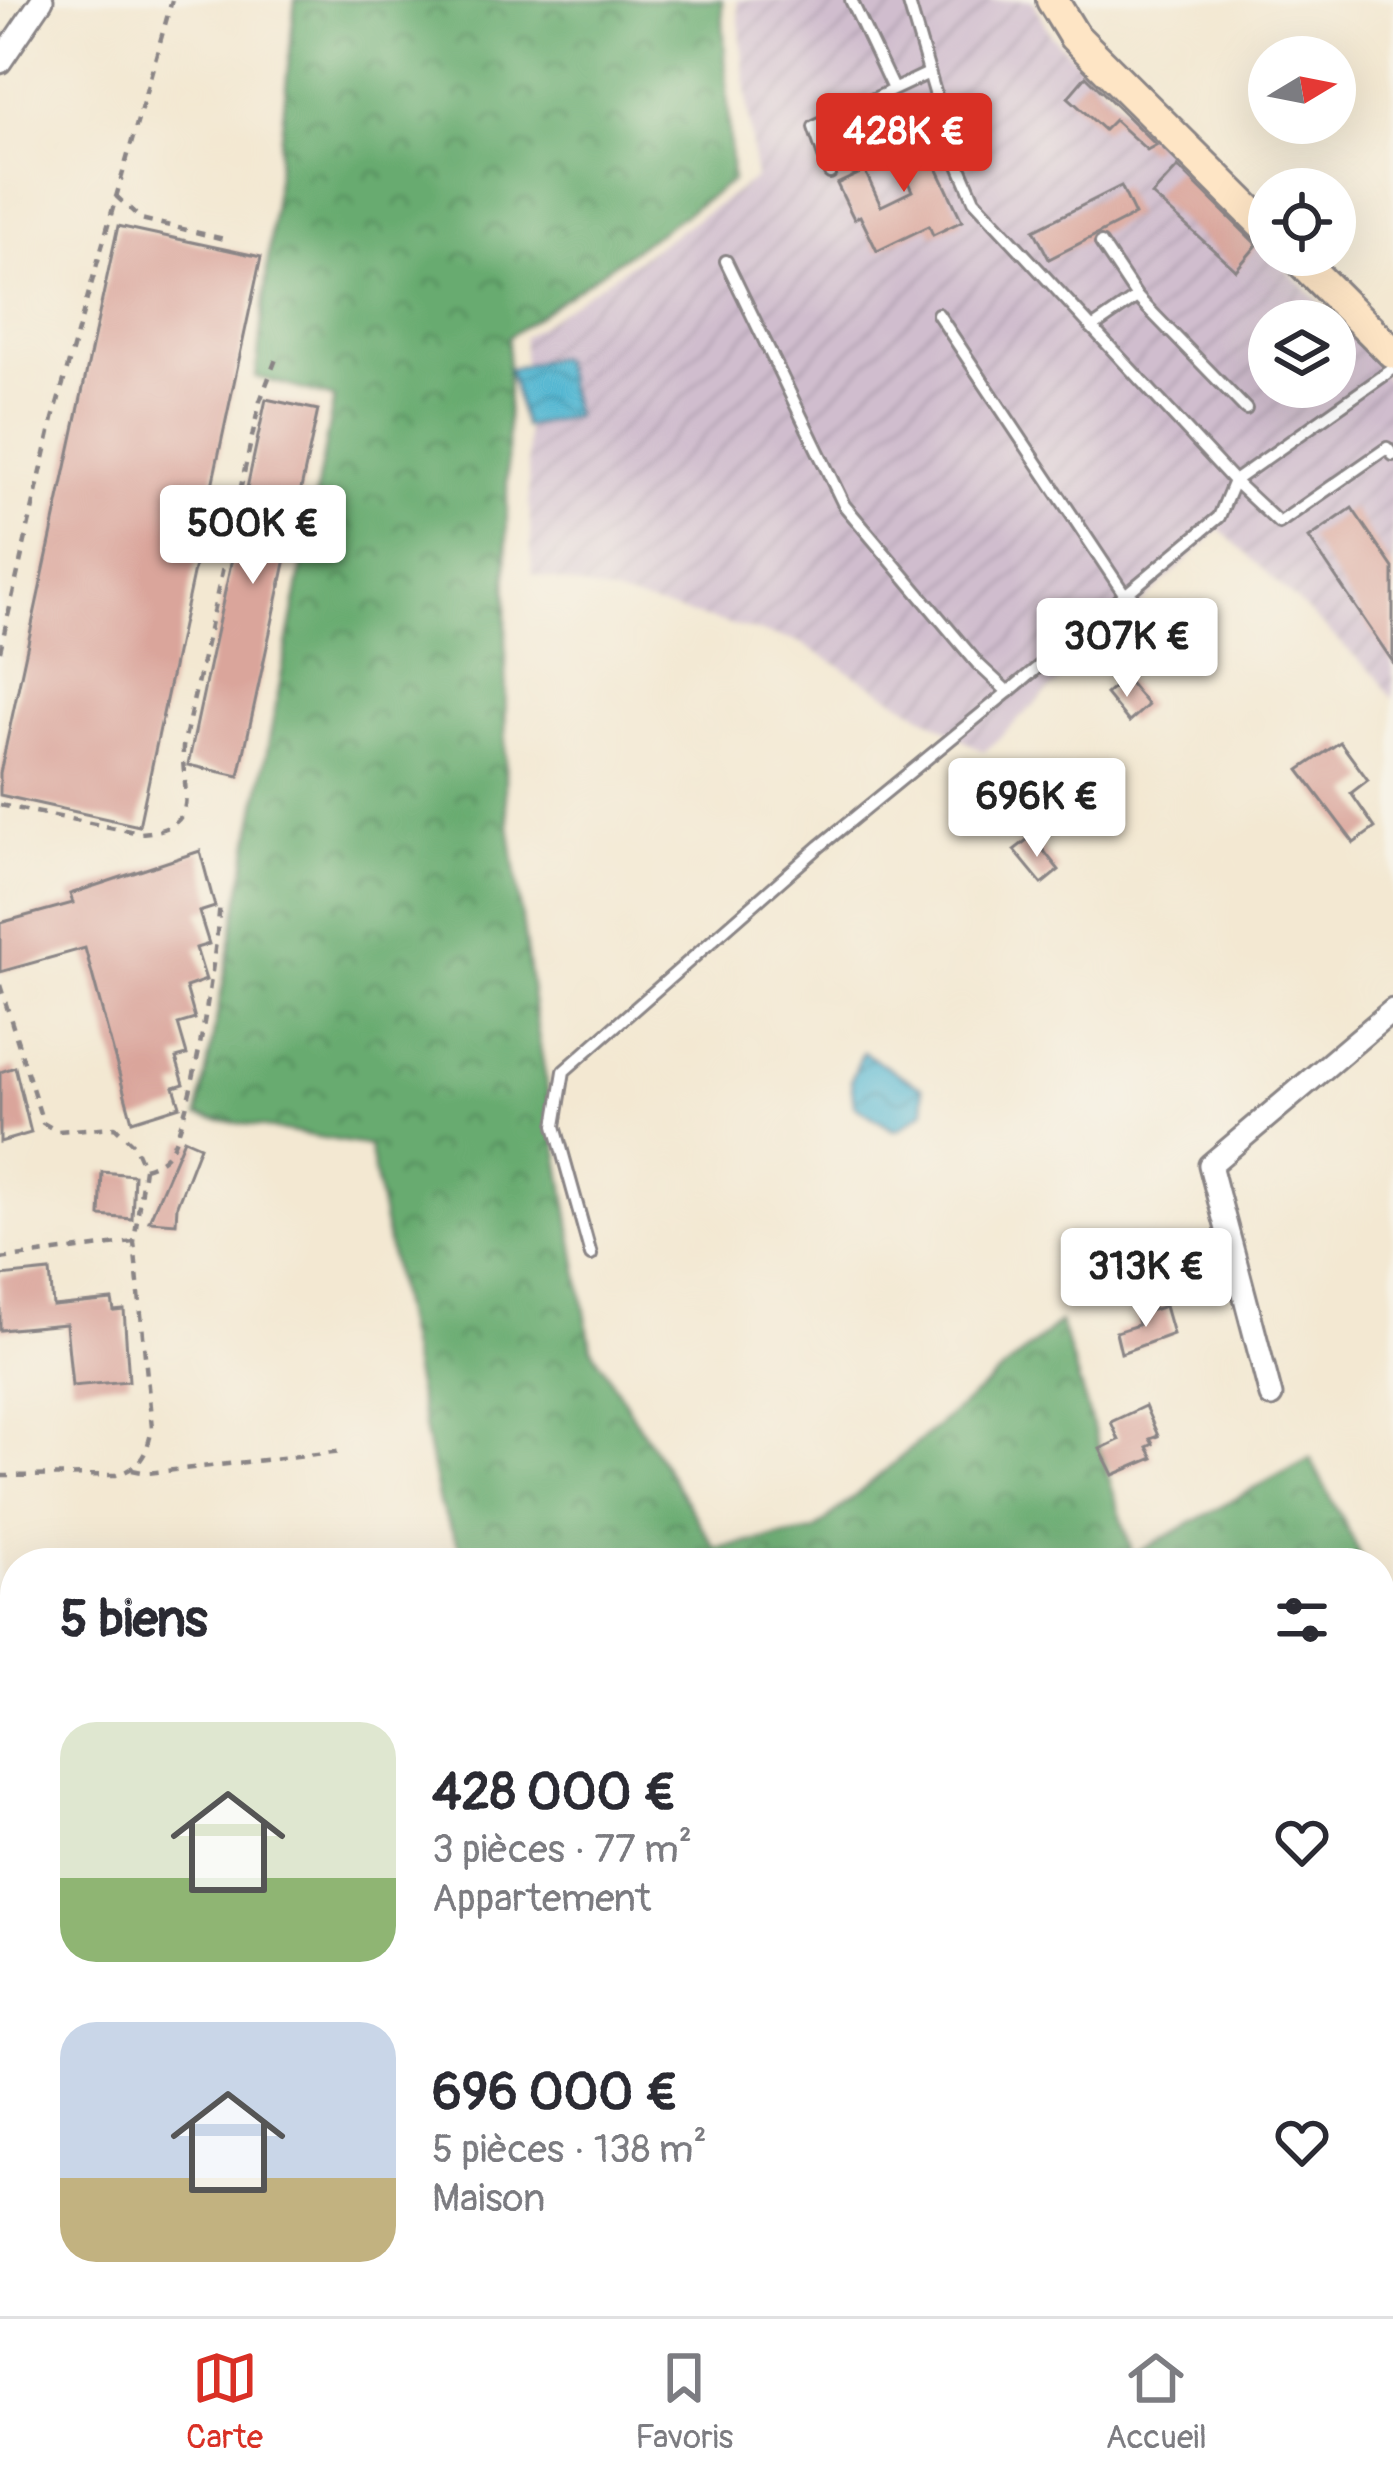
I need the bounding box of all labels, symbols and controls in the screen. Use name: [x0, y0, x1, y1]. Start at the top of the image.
north arrow: [1248, 36, 1356, 144]
map controls: [1248, 36, 1356, 408]
pin: 428K €: [806, 93, 1002, 195]
text: 428K €: [843, 107, 965, 156]
button: locate: [1248, 168, 1356, 276]
button: layers: [1248, 300, 1356, 408]
pin: 500K €: [155, 485, 351, 587]
text: 500K €: [187, 499, 319, 548]
pin: 307K €: [1029, 598, 1225, 700]
text: 307K €: [1064, 612, 1190, 661]
pin: 696K €: [939, 758, 1135, 860]
text: 696K €: [975, 772, 1099, 821]
pin: 313K €: [1048, 1228, 1244, 1330]
text: 313K €: [1088, 1242, 1204, 1291]
icon: filters: [1269, 1587, 1335, 1653]
text: 5 biens: [60, 1588, 208, 1652]
text: 428 000 €: [432, 1761, 676, 1825]
icon: home: [156, 1770, 300, 1914]
icon: heart: [1269, 1809, 1335, 1875]
text: 3 pièces · 77 m²: [432, 1825, 692, 1874]
text: Appartement: [432, 1874, 651, 1923]
text: 696 000 €: [432, 2061, 678, 2125]
icon: home: [156, 2070, 300, 2214]
icon: heart: [1269, 2109, 1335, 2175]
text: 5 pièces · 138 m²: [432, 2125, 707, 2174]
text: Maison: [432, 2174, 545, 2223]
tab: Carte: [186, 2345, 263, 2458]
tab: Favoris: [635, 2345, 733, 2458]
tab: Accueil: [1105, 2345, 1207, 2458]

